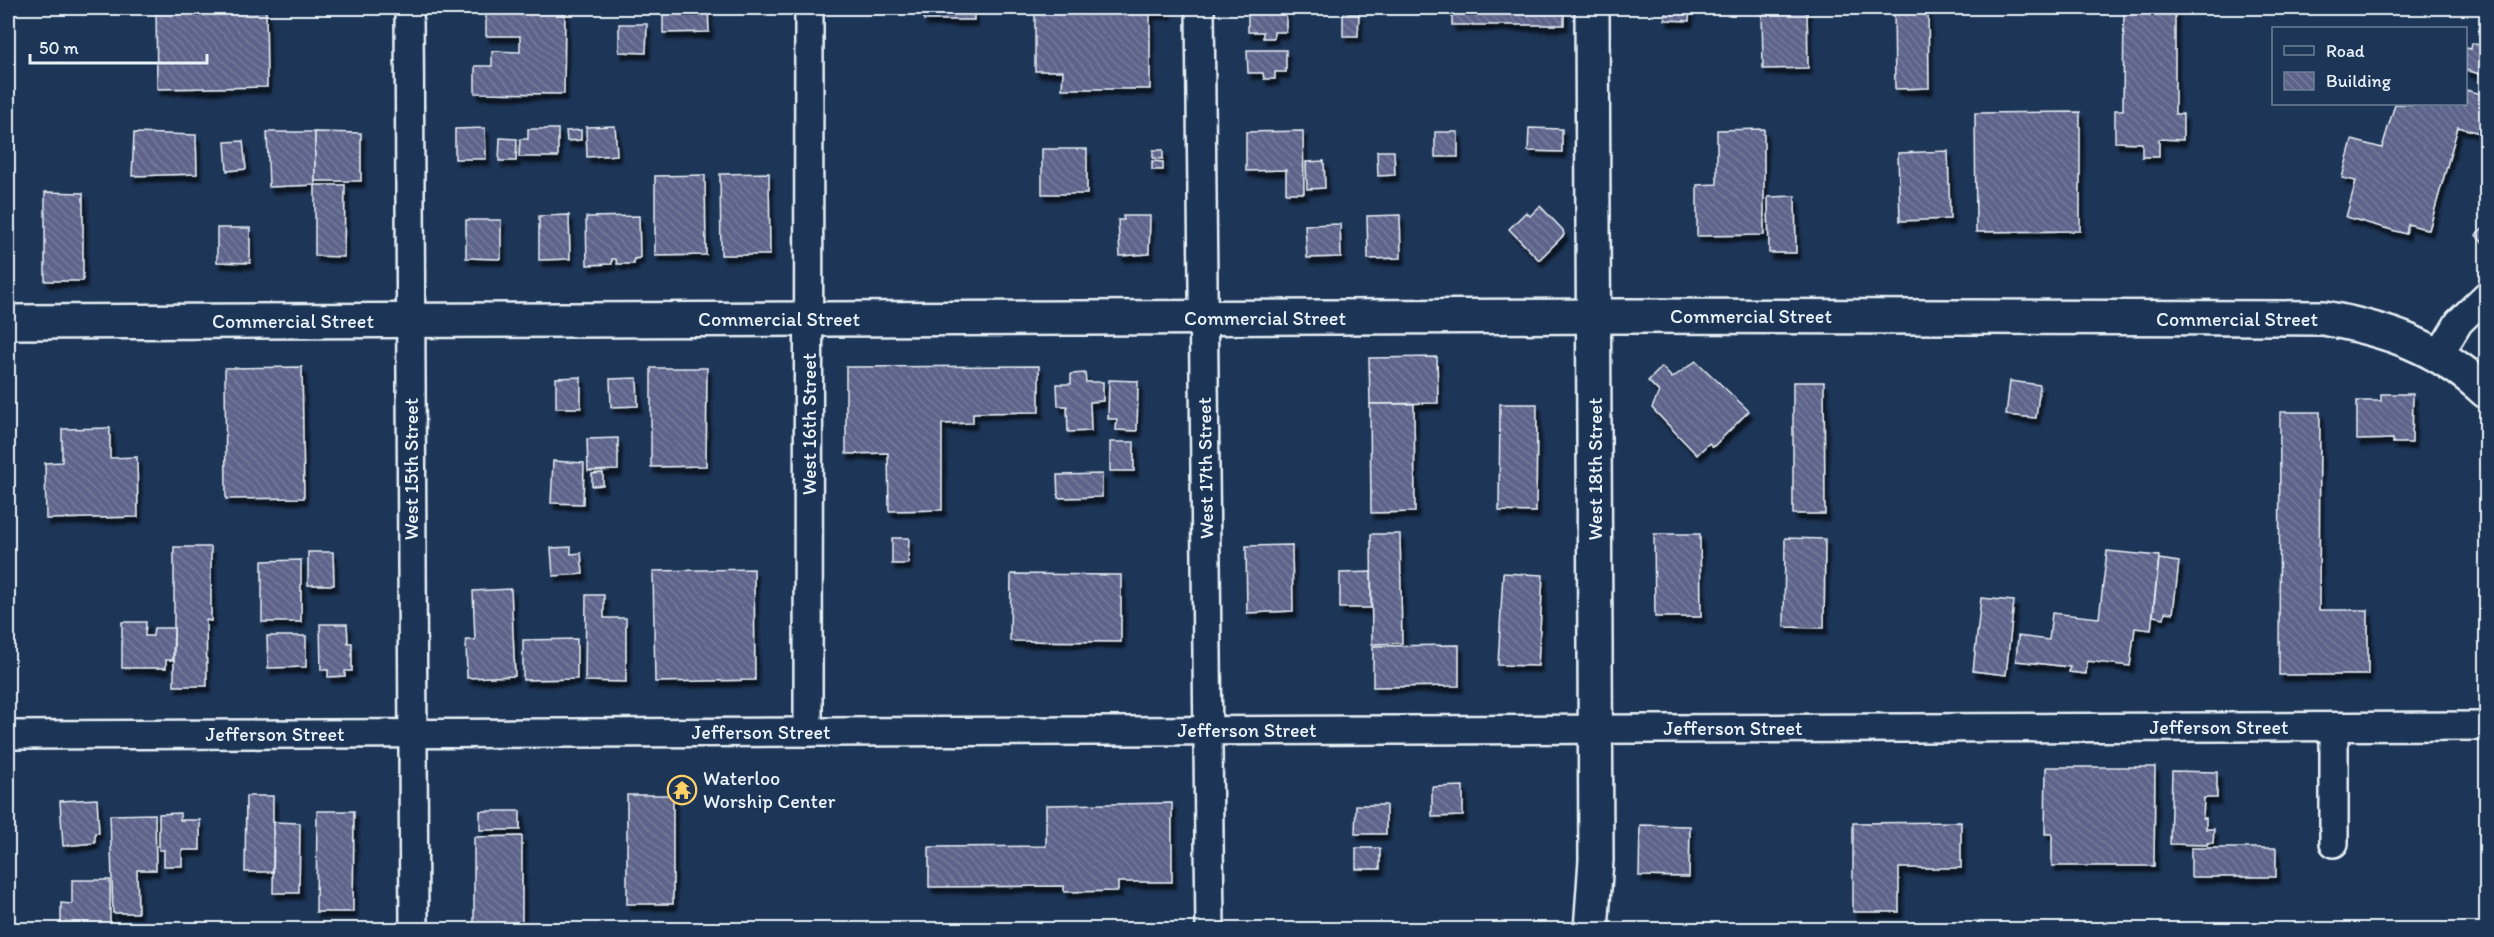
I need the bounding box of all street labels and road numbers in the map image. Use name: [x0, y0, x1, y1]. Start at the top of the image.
street label: Commercial Street: [1670, 304, 1832, 328]
street label: Commercial Street: [1184, 306, 1346, 330]
street label: Commercial Street: [698, 307, 860, 331]
street label: Commercial Street: [2156, 307, 2318, 331]
street label: Commercial Street: [212, 309, 374, 333]
street label: West 16th Street: [797, 353, 821, 495]
street label: West 17th Street: [1192, 397, 1218, 539]
street label: West 18th Street: [1583, 397, 1607, 541]
street label: West 15th Street: [399, 398, 423, 540]
street label: Jefferson Street: [2149, 715, 2289, 739]
street label: Jefferson Street: [1663, 716, 1803, 740]
street label: Jefferson Street: [1177, 718, 1317, 742]
street label: Jefferson Street: [691, 720, 831, 744]
street label: Jefferson Street: [205, 722, 345, 746]

